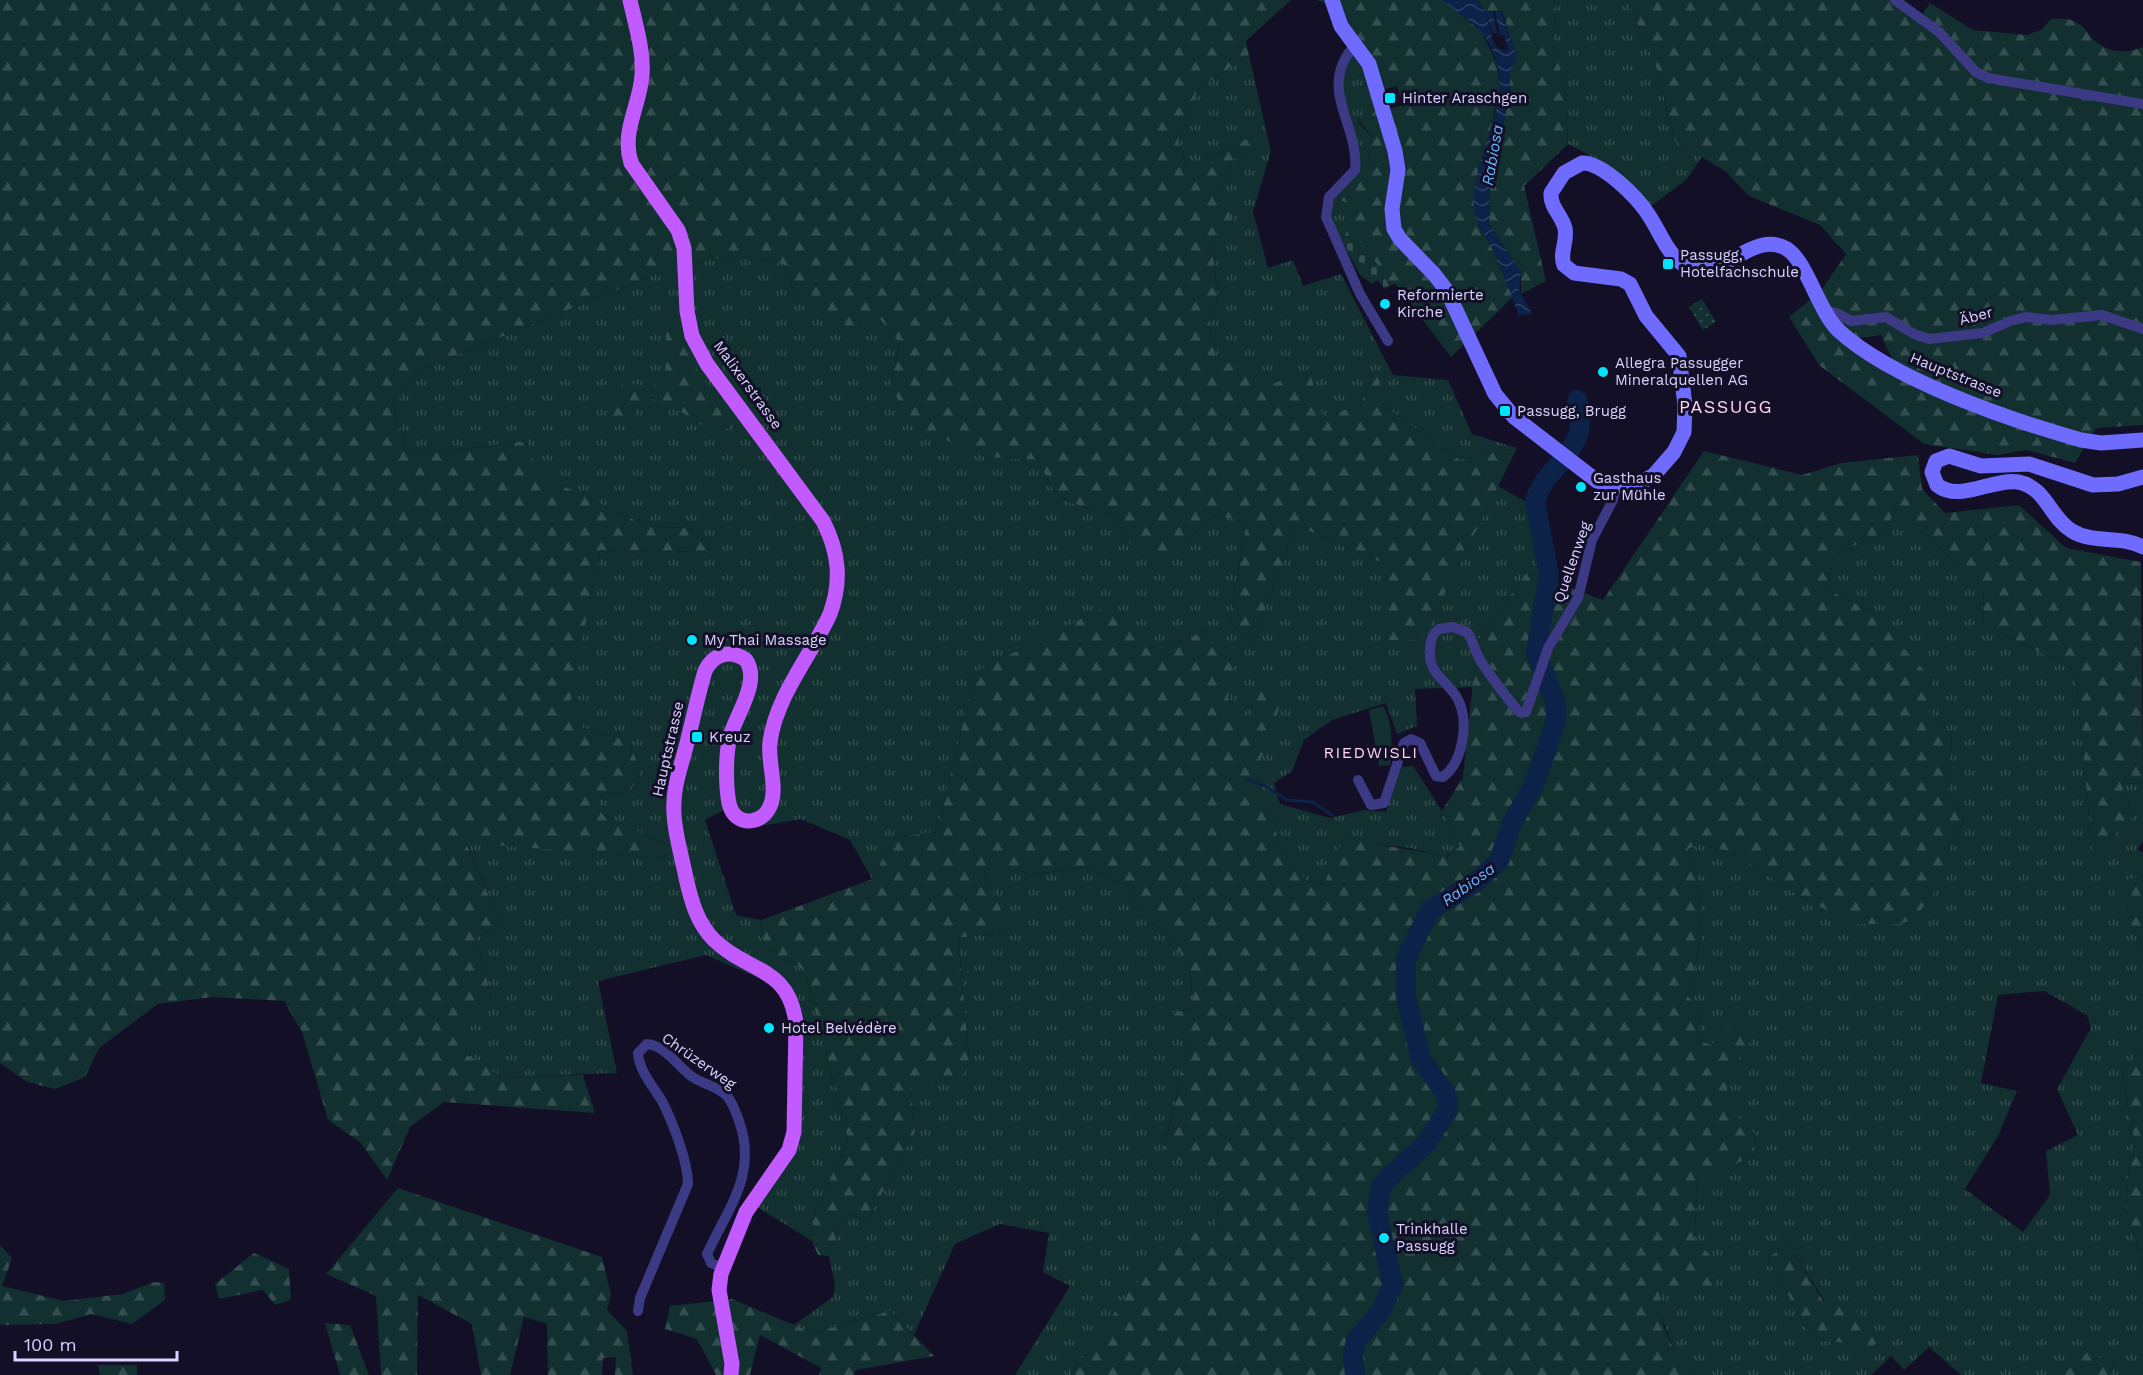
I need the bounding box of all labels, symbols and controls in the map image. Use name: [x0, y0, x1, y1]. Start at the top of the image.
place label: Hinter Araschgen: [1402, 89, 1527, 107]
marker: Hinter Araschgen: [1383, 91, 1397, 105]
water label: Rabiosa: [1478, 123, 1507, 187]
place label: Passugg, Hotelfachschule: [1680, 246, 1799, 281]
marker: Passugg, Hotelfachschule: [1661, 257, 1675, 271]
place label: Reformierte Kirche: [1397, 286, 1484, 321]
marker: Reformierte Kirche: [1378, 297, 1392, 311]
street label: Äber: [1957, 303, 1995, 329]
street label: Malixerstrasse: [710, 337, 786, 433]
street label: Hauptstrasse: [1908, 348, 2004, 402]
place label: Allegra Passugger Mineralquellen AG: [1615, 354, 1748, 389]
marker: Allegra Passugger Mineralquellen AG: [1596, 365, 1610, 379]
district label: PASSUGG: [1679, 396, 1773, 417]
place label: Passugg, Brugg: [1517, 402, 1626, 420]
marker: Passugg, Brugg: [1498, 404, 1512, 418]
place label: Gasthaus zur Mühle: [1593, 469, 1666, 504]
marker: Gasthaus zur Mühle: [1574, 480, 1588, 494]
street label: Quellenweg: [1550, 519, 1594, 605]
place label: My Thai Massage: [704, 631, 827, 649]
marker: My Thai Massage: [685, 633, 699, 647]
street label: Hauptstrasse: [648, 700, 688, 798]
place label: Kreuz: [709, 728, 751, 746]
marker: Kreuz: [690, 730, 704, 744]
district label: RIEDWISLI: [1323, 743, 1419, 762]
water label: Rabiosa: [1438, 859, 1499, 910]
place label: Hotel Belvédère: [781, 1019, 897, 1037]
marker: Hotel Belvédère: [762, 1021, 776, 1035]
street label: Chrüzerweg: [658, 1029, 740, 1093]
place label: Trinkhalle Passugg: [1396, 1220, 1468, 1255]
marker: Trinkhalle Passugg: [1377, 1231, 1391, 1245]
scale bar: [15, 1324, 177, 1362]
text: 100 m: [24, 1334, 77, 1355]

